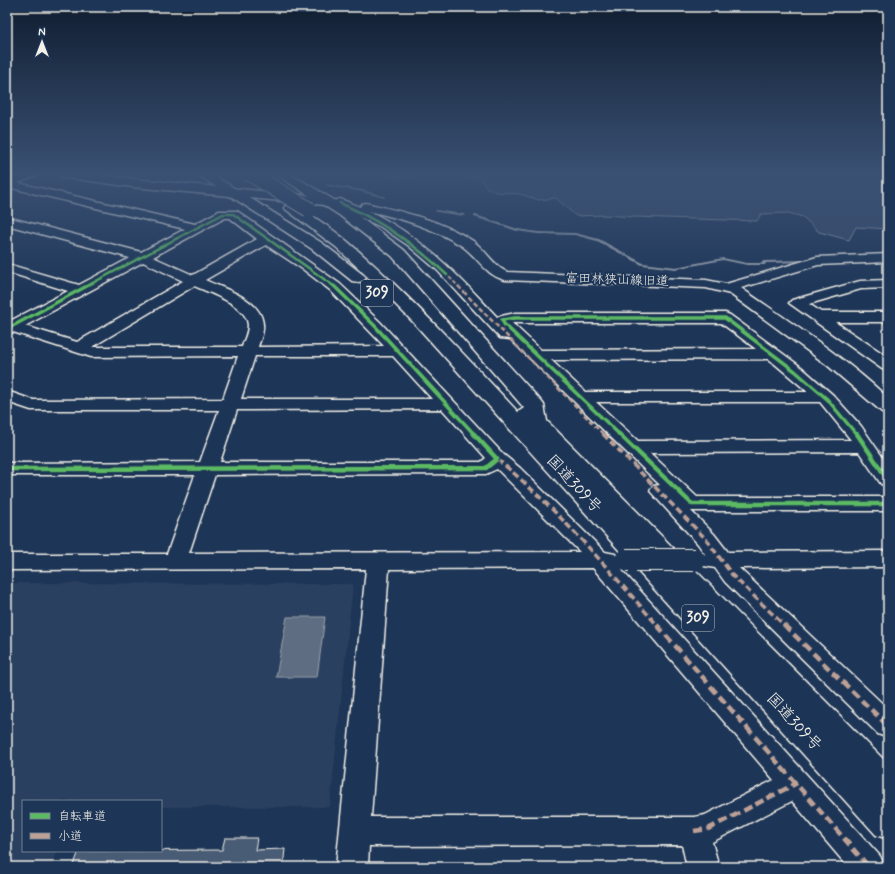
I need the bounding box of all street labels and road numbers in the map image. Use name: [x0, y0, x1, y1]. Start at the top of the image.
street label: 富田林狭山線旧道: [565, 270, 669, 290]
road number: 309: [361, 280, 393, 306]
street label: 国道309号: [541, 450, 607, 518]
road number: 309: [682, 605, 714, 631]
street label: 国道309号: [761, 688, 827, 756]

